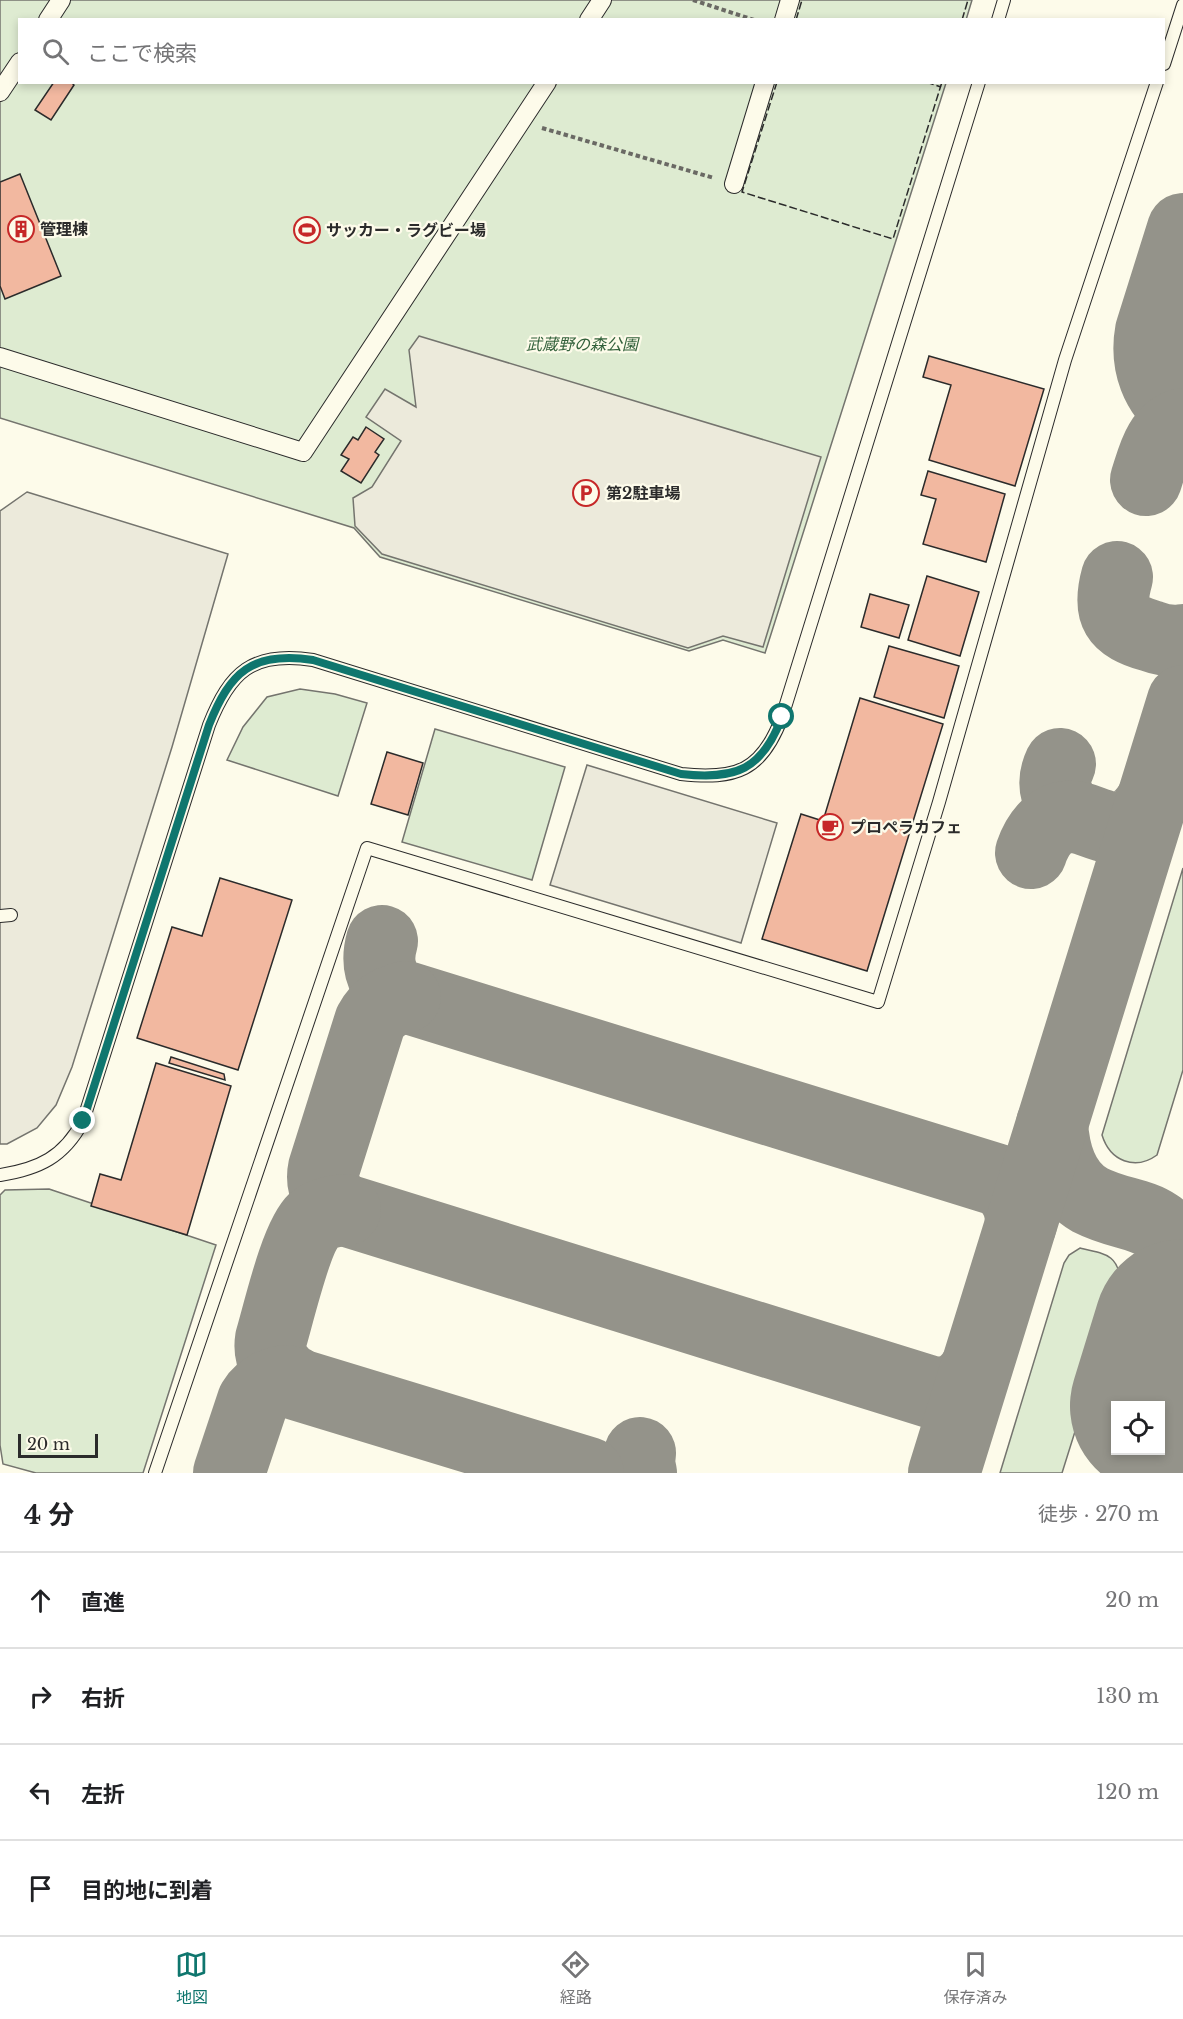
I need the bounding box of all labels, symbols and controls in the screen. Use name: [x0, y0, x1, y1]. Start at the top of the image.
search box: [18, 18, 1165, 84]
icon: search: [39, 35, 72, 68]
text: ここで検索: [87, 40, 197, 67]
building icon: 管理棟: [6, 214, 36, 244]
sports icon: サッカー・ラグビー場: [292, 215, 322, 245]
place label: 管理棟: [40, 219, 88, 239]
place label: サッカー・ラグビー場: [326, 220, 486, 240]
park label: 武蔵野の森公園: [526, 334, 640, 354]
parking icon: 第2駐車場: [571, 478, 601, 508]
place label: 第2駐車場: [606, 483, 680, 503]
route start: [768, 703, 794, 729]
cafe icon: プロペラカフェ: [815, 812, 845, 842]
place label: プロペラカフェ: [850, 817, 962, 837]
route end: [69, 1107, 95, 1133]
map controls: [1111, 1401, 1165, 1455]
button: locate: [1111, 1401, 1165, 1455]
scale bar: [18, 1431, 98, 1458]
text: 20 m: [27, 1434, 70, 1454]
text: 4 分: [24, 1499, 74, 1531]
text: 徒歩 · 270 m: [1038, 1502, 1159, 1526]
icon: ahead: [24, 1584, 57, 1617]
text: 20 m: [1105, 1588, 1159, 1612]
text: 直進: [81, 1589, 125, 1616]
icon: right: [24, 1680, 57, 1713]
text: 130 m: [1096, 1684, 1159, 1708]
text: 右折: [81, 1685, 125, 1712]
icon: left: [24, 1776, 57, 1809]
text: 120 m: [1096, 1780, 1159, 1804]
text: 左折: [81, 1781, 125, 1808]
icon: arrive: [24, 1872, 57, 1905]
text: 目的地に到着: [81, 1877, 213, 1904]
tab: 地図: [175, 1948, 208, 2008]
tab: 経路: [559, 1948, 592, 2008]
tab: 保存済み: [943, 1948, 1007, 2008]

